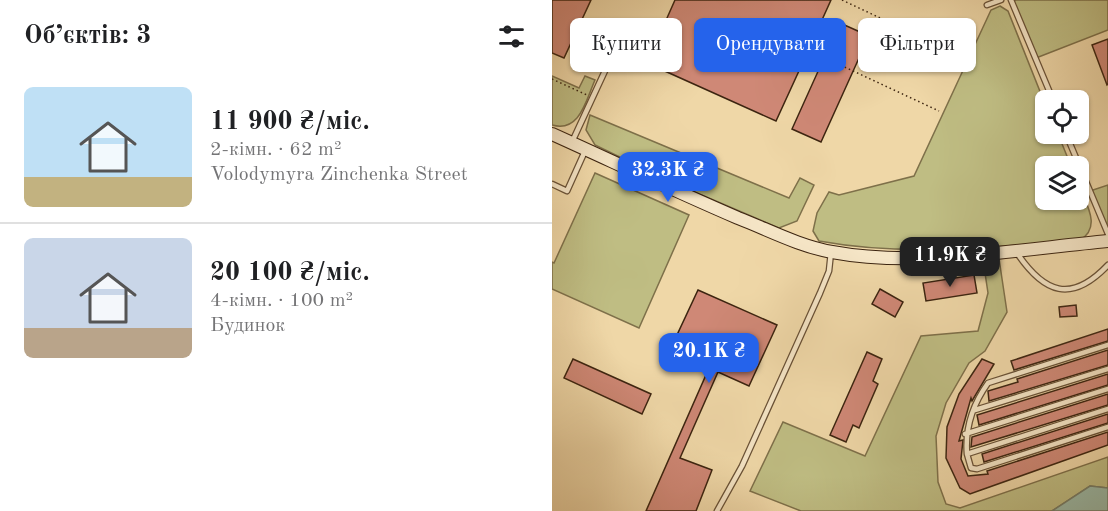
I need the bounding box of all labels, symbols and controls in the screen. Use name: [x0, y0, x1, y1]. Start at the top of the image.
chip: Купити: [570, 18, 682, 72]
chip: Орендувати: [694, 18, 846, 72]
chip: Фільтри: [858, 18, 976, 72]
icon: filters: [495, 20, 528, 53]
text: Об’єктів: 3: [24, 23, 151, 49]
map controls: [1035, 90, 1089, 210]
button: locate: [1035, 90, 1089, 144]
text: 11 900 ₴/міс.: [210, 109, 370, 135]
icon: home: [72, 111, 144, 183]
text: 2-кімн. · 62 m²: [210, 140, 342, 160]
pin: 32.3K ₴: [613, 152, 723, 203]
button: layers: [1035, 156, 1089, 210]
text: 32.3K ₴: [632, 161, 704, 181]
text: Volodymyra Zinchenka Street: [210, 165, 468, 185]
pin: 11.9K ₴: [895, 237, 1005, 288]
text: 11.9K ₴: [914, 246, 986, 266]
text: 20 100 ₴/міс.: [210, 260, 370, 286]
icon: home: [72, 262, 144, 334]
text: 4-кімн. · 100 m²: [210, 291, 353, 311]
text: Будинок: [210, 316, 285, 336]
pin: 20.1K ₴: [654, 333, 764, 384]
text: 20.1K ₴: [673, 342, 745, 362]

